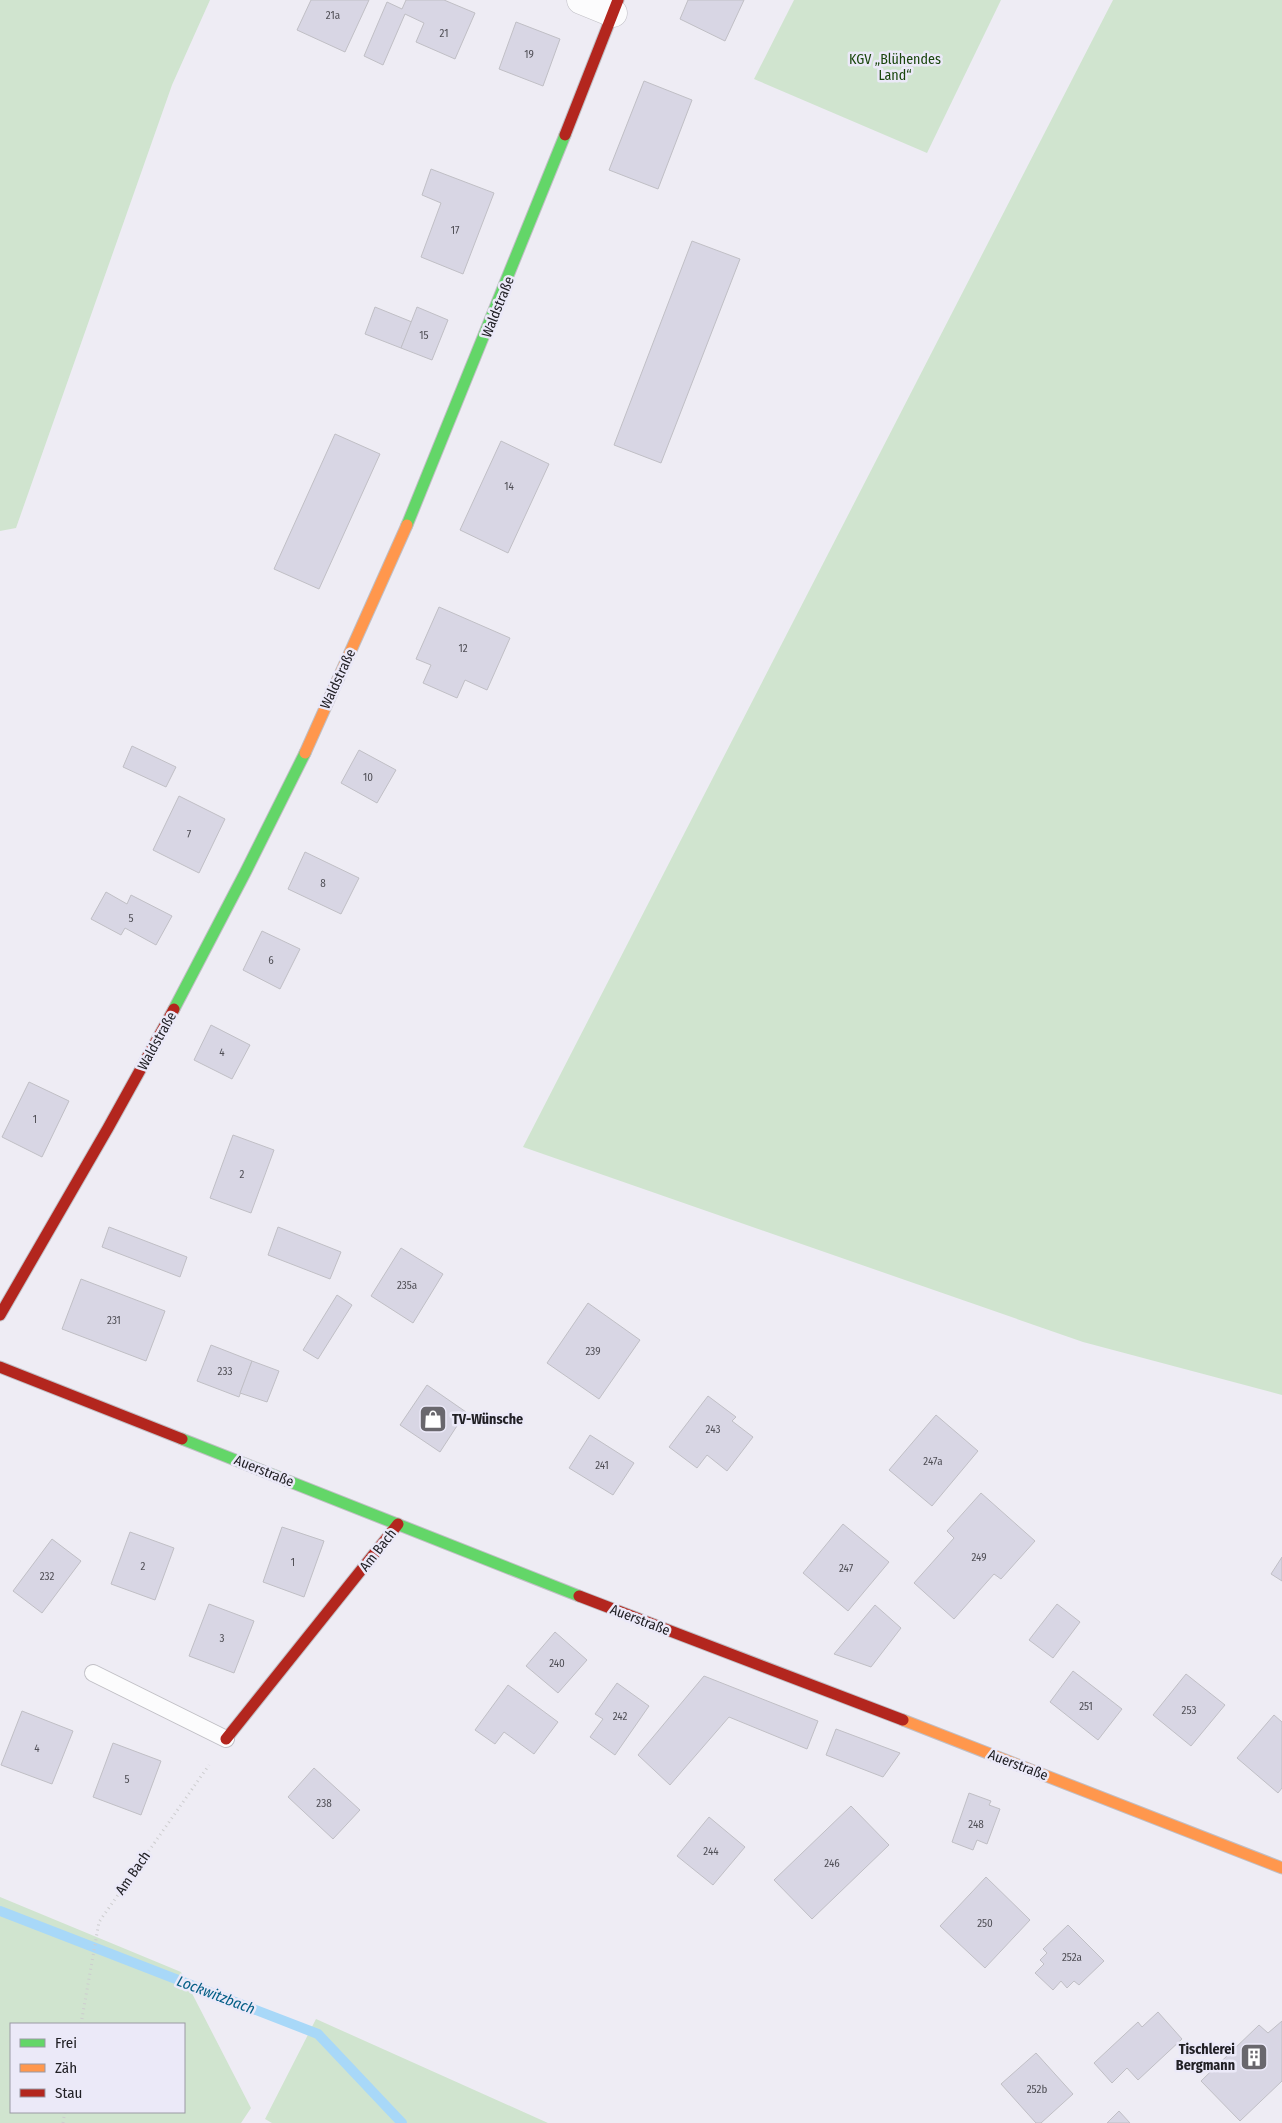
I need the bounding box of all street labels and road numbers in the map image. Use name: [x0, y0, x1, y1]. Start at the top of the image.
street label: Waldstraße: [478, 274, 518, 340]
street label: Waldstraße: [317, 646, 359, 712]
street label: Waldstraße: [134, 1009, 180, 1073]
street label: Auerstraße: [232, 1451, 296, 1491]
street label: Am Bach: [356, 1525, 400, 1575]
street label: Auerstraße: [608, 1601, 672, 1639]
street label: Auerstraße: [986, 1746, 1050, 1784]
street label: Am Bach: [112, 1848, 154, 1898]

